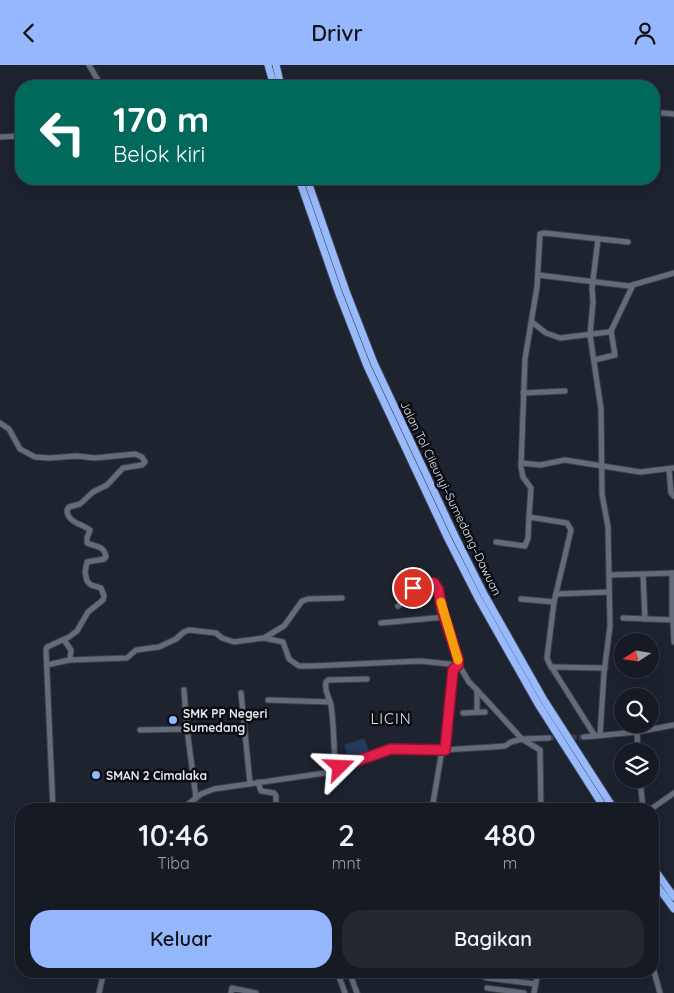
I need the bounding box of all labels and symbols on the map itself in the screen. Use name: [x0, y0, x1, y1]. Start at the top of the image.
street label: Jalan Tol Cileunyi–Sumedang–Dawuan: [397, 398, 505, 598]
pin: [392, 567, 434, 609]
north arrow: [614, 633, 659, 677]
place label: SMK PP Negeri Sumedang: [183, 706, 268, 735]
district label: LICIN: [370, 709, 412, 728]
marker: SMK PP Negeri Sumedang: [167, 714, 179, 726]
position arrow: [313, 740, 365, 792]
place label: SMAN 2 Cimalaka: [106, 768, 207, 783]
marker: SMAN 2 Cimalaka: [90, 769, 102, 781]

